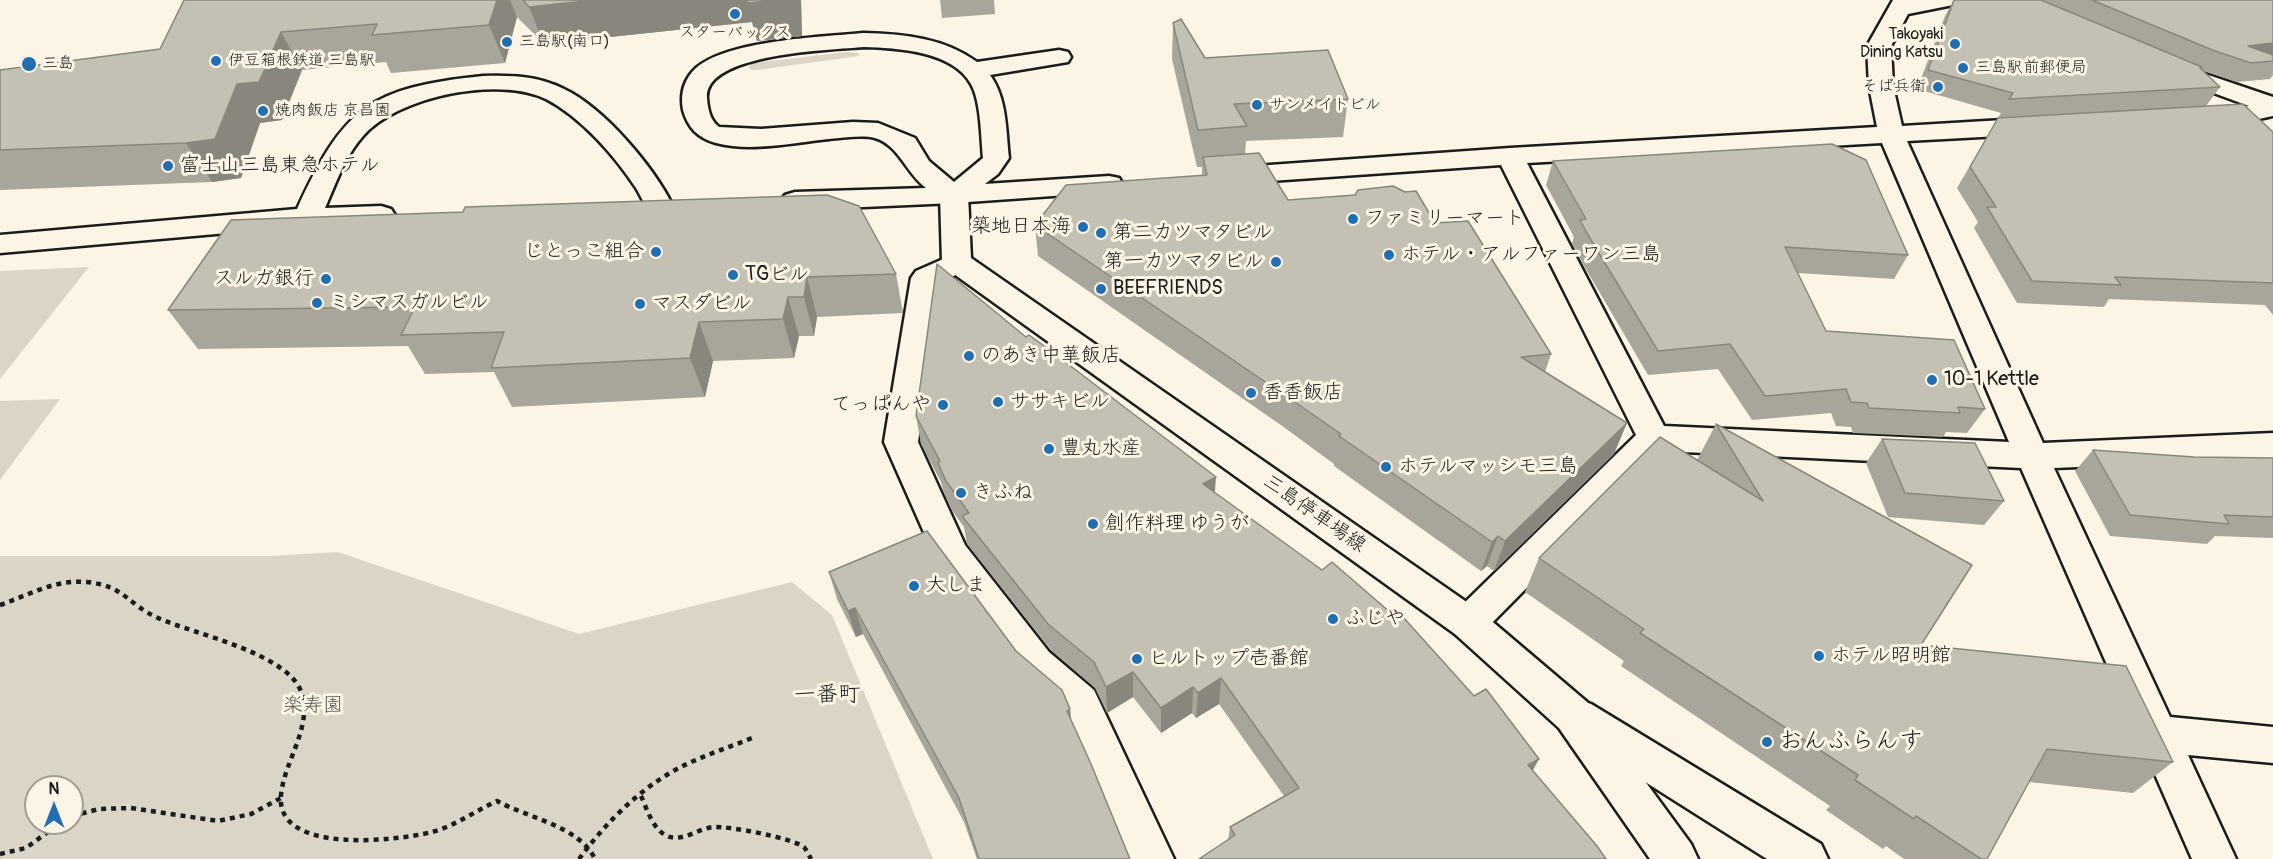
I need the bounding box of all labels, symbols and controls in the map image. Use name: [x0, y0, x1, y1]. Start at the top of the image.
marker: スターバックス: [728, 7, 742, 21]
place label: スターバックス: [679, 23, 791, 43]
place label: Takoyaki Dining Katsu: [1860, 25, 1943, 63]
place label: 三島駅(南口): [519, 32, 610, 52]
marker: 三島駅(南口): [500, 35, 514, 49]
marker: Takoyaki Dining Katsu: [1948, 37, 1962, 51]
place label: 伊豆箱根鉄道 三島駅: [228, 51, 375, 71]
place label: 三島: [42, 54, 74, 74]
marker: 伊豆箱根鉄道 三島駅: [209, 54, 223, 68]
marker: 三島: [20, 55, 38, 73]
place label: 三島駅前郵便局: [1975, 58, 2087, 78]
marker: 三島駅前郵便局: [1956, 61, 1970, 75]
place label: そば兵衛: [1862, 77, 1926, 97]
marker: そば兵衛: [1931, 80, 1945, 94]
place label: サンメイトビル: [1269, 95, 1381, 115]
marker: サンメイトビル: [1250, 98, 1264, 112]
place label: 焼肉飯店 京昌園: [275, 101, 390, 121]
marker: 焼肉飯店 京昌園: [256, 104, 270, 118]
place label: 富士山三島東急ホテル: [180, 154, 380, 178]
marker: 富士山三島東急ホテル: [161, 159, 175, 173]
place label: ファミリーマート: [1365, 207, 1525, 231]
marker: ファミリーマート: [1346, 212, 1360, 226]
place label: 築地日本海: [971, 215, 1071, 239]
marker: 築地日本海: [1076, 220, 1090, 234]
place label: 第二カツマタビル: [1113, 221, 1273, 245]
marker: 第二カツマタビル: [1094, 226, 1108, 240]
place label: じとっこ組合: [524, 240, 644, 264]
place label: ホテル・アルファーワン三島: [1401, 243, 1661, 267]
marker: じとっこ組合: [649, 245, 663, 259]
marker: ホテル・アルファーワン三島: [1382, 248, 1396, 262]
place label: 第一カツマタビル: [1104, 250, 1264, 274]
marker: 第一カツマタビル: [1269, 255, 1283, 269]
place label: TGビル: [745, 263, 809, 287]
place label: スルガ銀行: [214, 267, 314, 291]
marker: TGビル: [726, 268, 740, 282]
marker: スルガ銀行: [319, 272, 333, 286]
place label: BEEFRIENDS: [1113, 277, 1223, 301]
marker: BEEFRIENDS: [1094, 282, 1108, 296]
place label: ミシマスガルビル: [329, 291, 489, 315]
place label: マスダビル: [652, 292, 752, 316]
marker: ミシマスガルビル: [310, 296, 324, 310]
marker: マスダビル: [633, 297, 647, 311]
place label: のあき中華飯店: [981, 344, 1121, 368]
marker: のあき中華飯店: [962, 349, 976, 363]
place label: 10-1 Kettle: [1944, 368, 2039, 392]
marker: 10-1 Kettle: [1925, 373, 1939, 387]
place label: 香香飯店: [1263, 381, 1343, 405]
marker: 香香飯店: [1244, 386, 1258, 400]
place label: ササキビル: [1010, 390, 1110, 414]
place label: てっぱんや: [831, 393, 931, 417]
marker: ササキビル: [991, 395, 1005, 409]
marker: てっぱんや: [936, 398, 950, 412]
place label: 豊丸水産: [1061, 437, 1141, 461]
marker: 豊丸水産: [1042, 442, 1056, 456]
place label: ホテルマッシモ三島: [1398, 455, 1578, 479]
marker: ホテルマッシモ三島: [1379, 460, 1393, 474]
street label: 三島停車場線: [1258, 470, 1370, 558]
place label: きふね: [973, 481, 1033, 505]
marker: きふね: [954, 486, 968, 500]
place label: 創作料理 ゆうが: [1105, 512, 1249, 536]
marker: 創作料理 ゆうが: [1086, 517, 1100, 531]
place label: 大しま: [926, 574, 986, 598]
marker: 大しま: [907, 579, 921, 593]
place label: ふじや: [1345, 607, 1405, 631]
marker: ふじや: [1326, 612, 1340, 626]
place label: ホテル昭明館: [1831, 644, 1951, 668]
place label: ヒルトップ壱番館: [1149, 647, 1309, 671]
marker: ホテル昭明館: [1812, 649, 1826, 663]
marker: ヒルトップ壱番館: [1130, 652, 1144, 666]
district label: 一番町: [794, 682, 860, 708]
park label: 楽寿園: [283, 694, 343, 718]
place label: おんふらんす: [1779, 728, 1923, 756]
marker: おんふらんす: [1760, 735, 1774, 749]
north arrow: [24, 775, 84, 835]
text: N: [49, 779, 59, 799]

